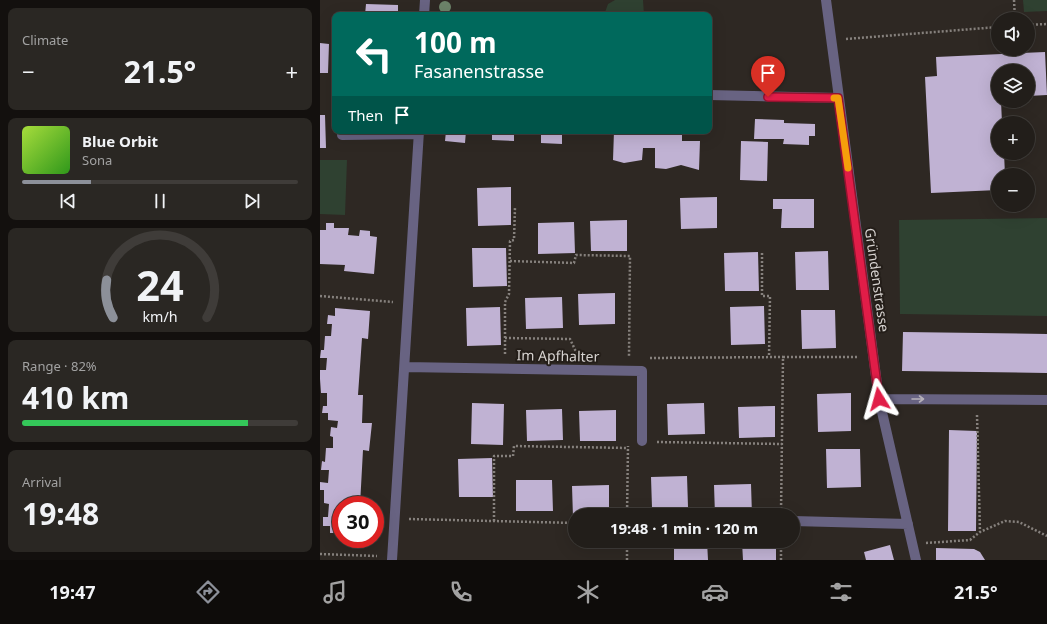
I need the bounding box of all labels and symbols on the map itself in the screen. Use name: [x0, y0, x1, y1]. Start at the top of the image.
pin: [751, 56, 785, 97]
street label: Gründenstrasse: [861, 227, 894, 333]
street label: Im Apfhalter: [516, 345, 600, 366]
position arrow: [858, 378, 900, 420]
one-way arrow: [911, 395, 924, 403]
speed limit sign: 30: [332, 496, 384, 548]

